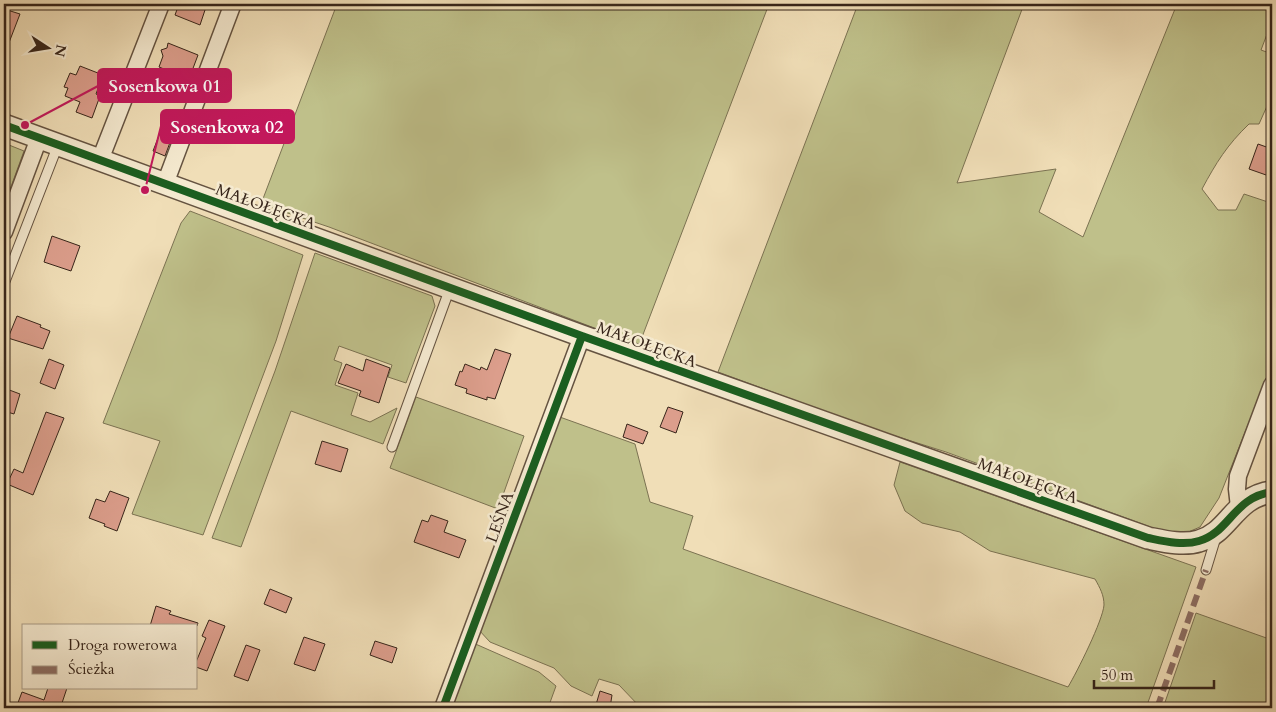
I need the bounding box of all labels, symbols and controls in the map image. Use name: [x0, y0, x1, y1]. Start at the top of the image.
north arrow: [22, 22, 72, 72]
text: N: [50, 43, 71, 59]
callout: Sosenkowa 01: [98, 69, 231, 102]
text: Sosenkowa 01: [109, 74, 221, 99]
callout: Sosenkowa 02: [161, 110, 294, 143]
text: Sosenkowa 02: [171, 115, 283, 140]
street label: MAŁOŁĘCKA: [213, 179, 319, 235]
street label: MAŁOŁĘCKA: [594, 317, 700, 373]
street label: MAŁOŁĘCKA: [975, 453, 1081, 509]
street label: LEŚNA: [481, 488, 519, 546]
legend: [22, 624, 198, 690]
text: Droga rowerowa: [68, 635, 178, 655]
scale bar: [1094, 657, 1214, 689]
text: Ścieżka: [68, 659, 115, 679]
text: 50 m: [1101, 665, 1133, 685]

